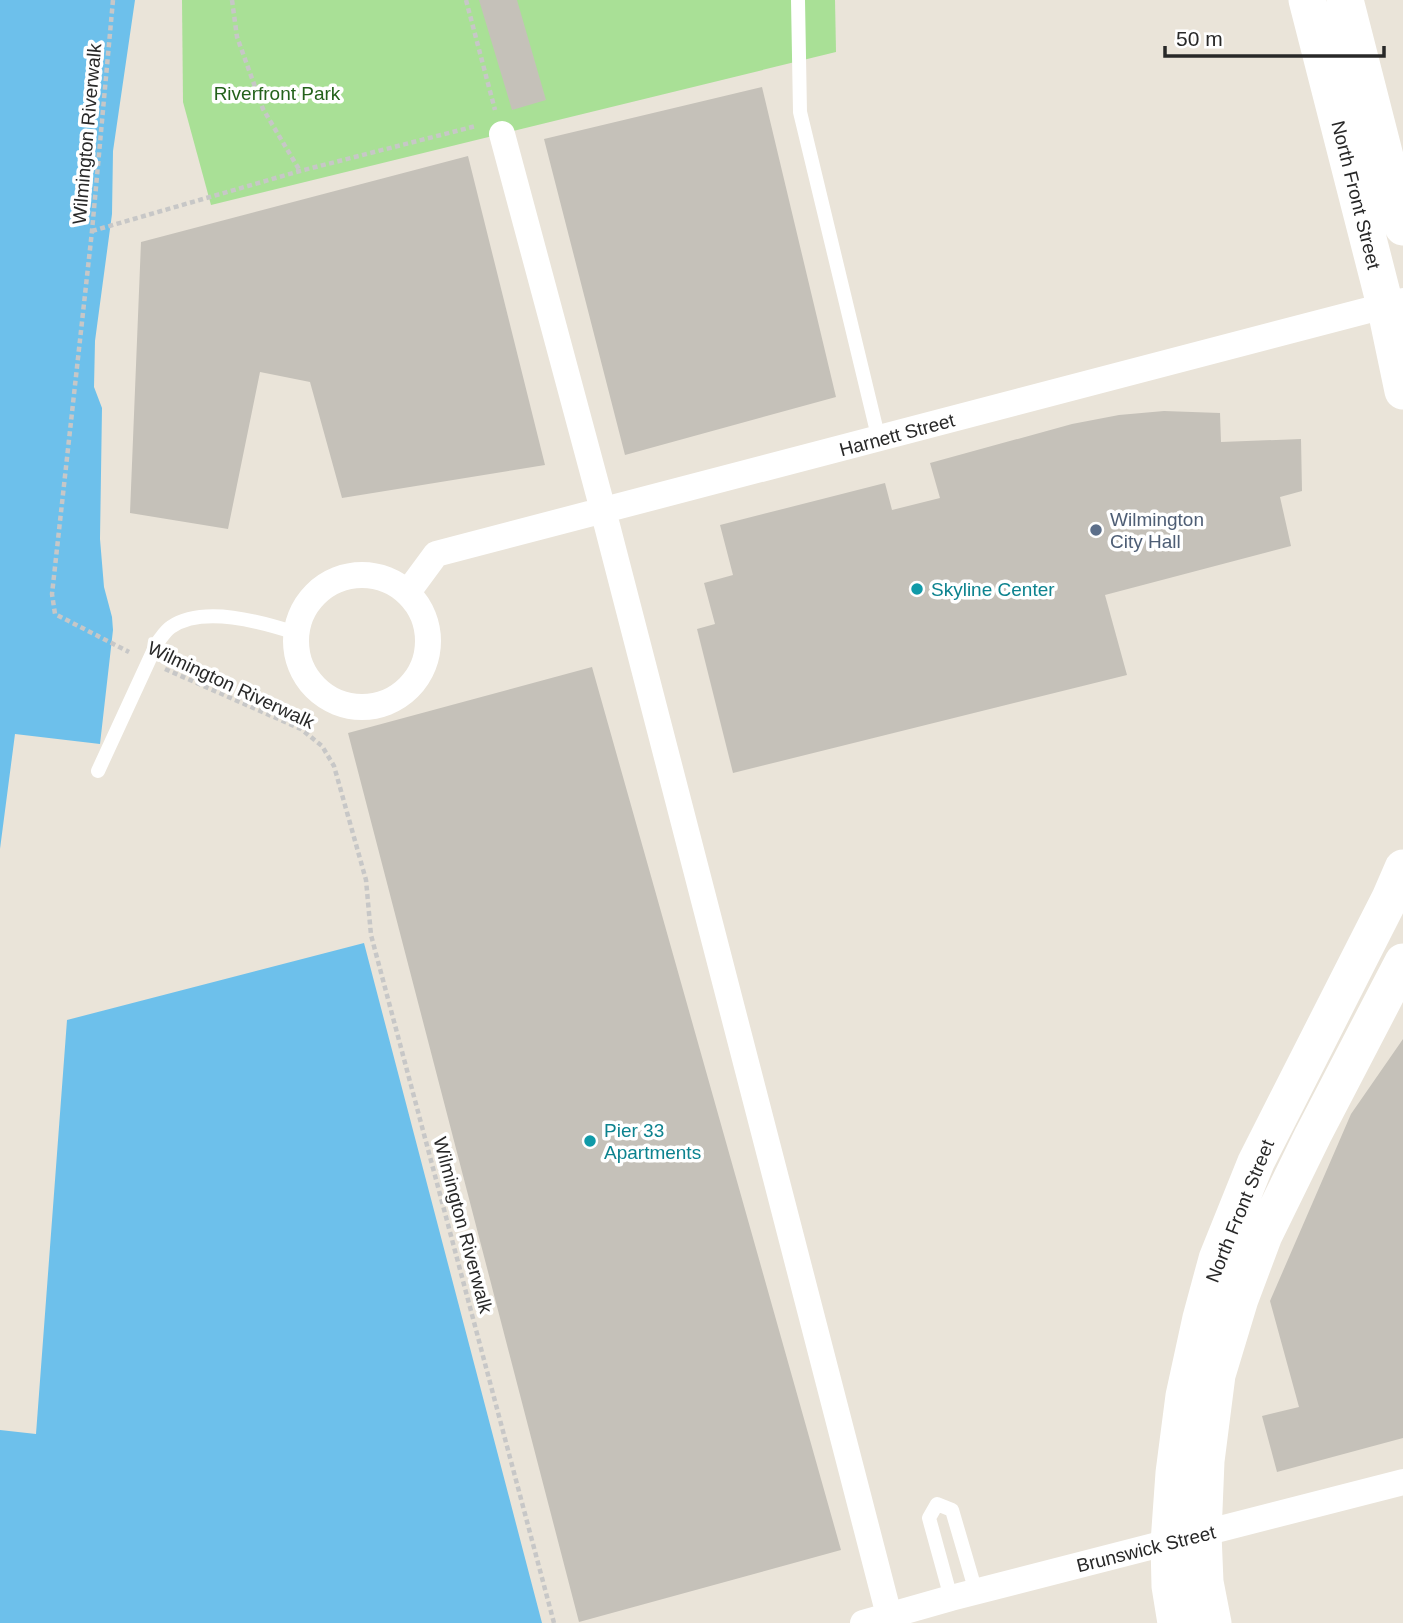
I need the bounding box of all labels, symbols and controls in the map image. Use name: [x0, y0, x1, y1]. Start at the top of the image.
scale bar: [1165, 14, 1384, 58]
text: 50 m: [1176, 27, 1223, 50]
street label: Wilmington Riverwalk: [69, 42, 105, 225]
park label: Riverfront Park: [214, 83, 341, 104]
street label: North Front Street: [1327, 119, 1385, 272]
street label: Harnett Street: [837, 409, 958, 460]
place label: Wilmington City Hall: [1110, 509, 1204, 552]
marker: Wilmington City Hall: [1088, 522, 1104, 538]
place label: Skyline Center: [931, 579, 1055, 600]
marker: Skyline Center: [909, 581, 925, 597]
street label: Wilmington Riverwalk: [144, 637, 318, 733]
place label: Pier 33 Apartments: [604, 1120, 701, 1163]
marker: Pier 33 Apartments: [582, 1133, 598, 1149]
street label: Wilmington Riverwalk: [429, 1135, 497, 1316]
street label: North Front Street: [1202, 1136, 1278, 1285]
street label: Brunswick Street: [1074, 1521, 1218, 1576]

